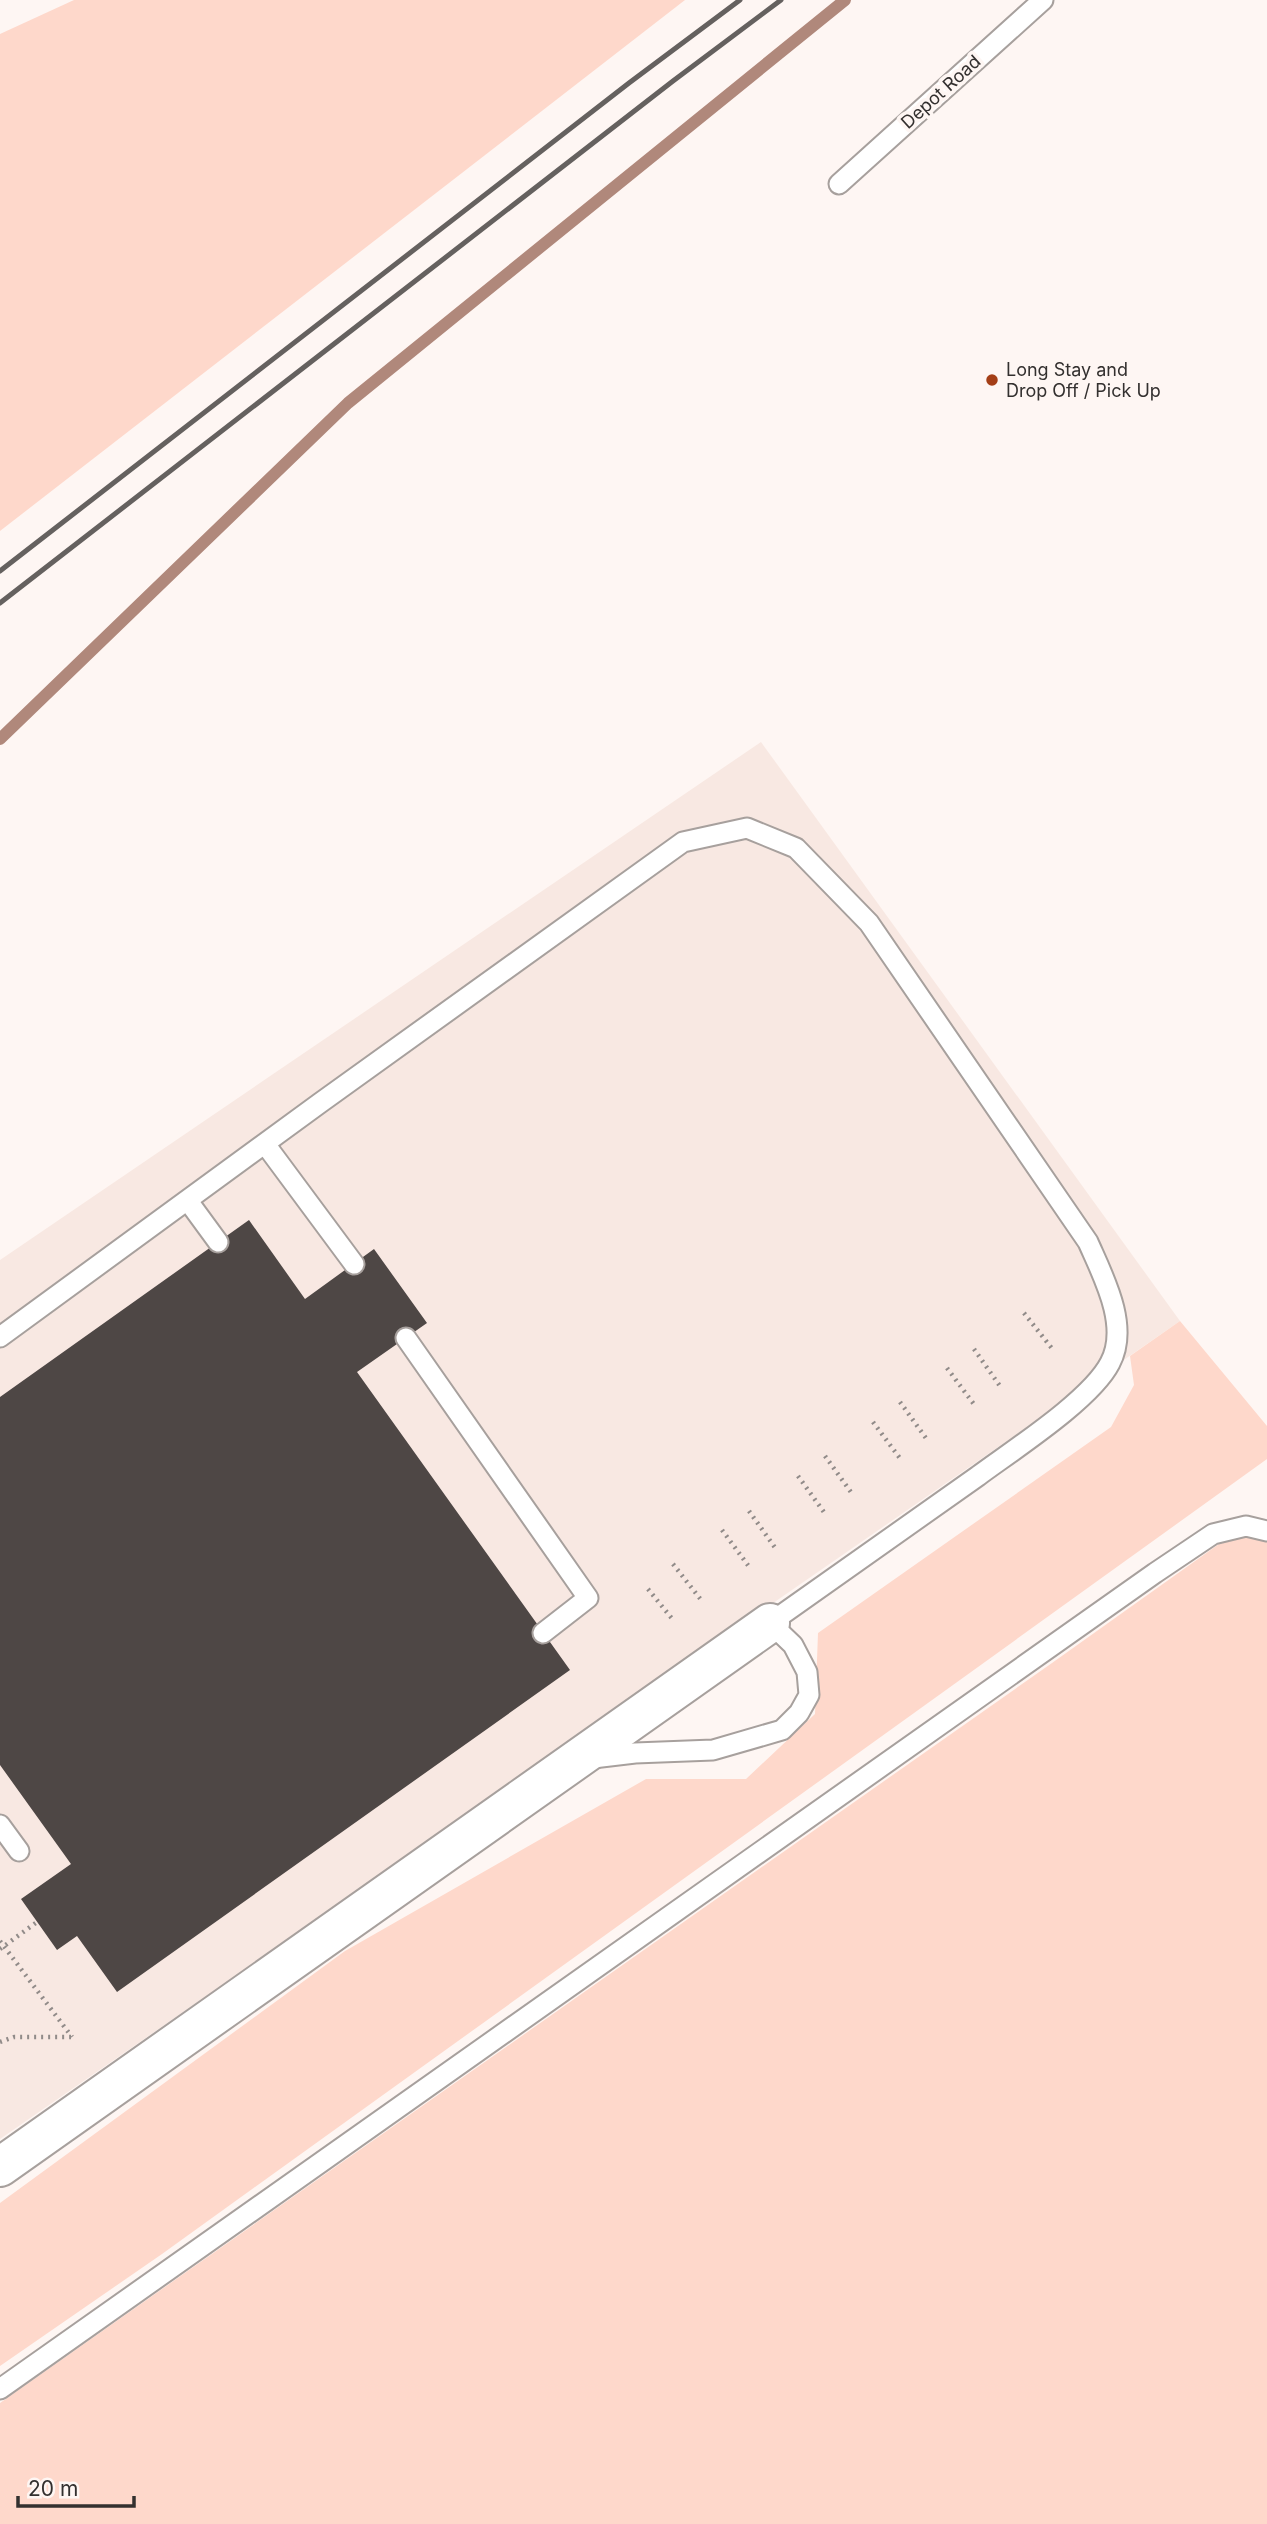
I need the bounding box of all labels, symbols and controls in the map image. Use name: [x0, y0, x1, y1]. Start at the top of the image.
street label: Depot Road: [897, 50, 985, 133]
place label: Long Stay and Drop Off / Pick Up: [1006, 359, 1161, 401]
marker: Long Stay and Drop Off / Pick Up: [984, 372, 1000, 388]
scale bar: [18, 2464, 133, 2508]
text: 20 m: [28, 2476, 78, 2501]

